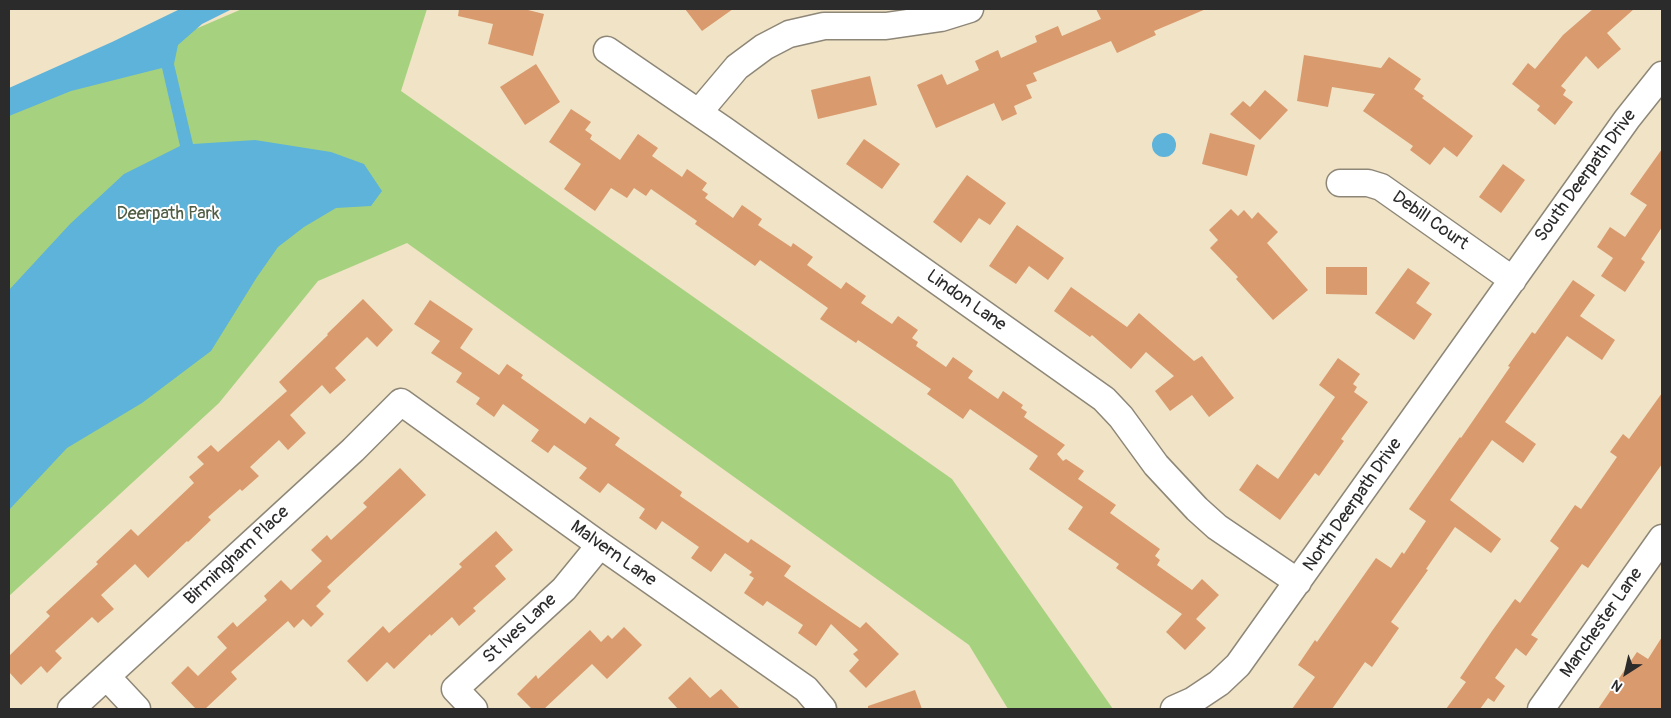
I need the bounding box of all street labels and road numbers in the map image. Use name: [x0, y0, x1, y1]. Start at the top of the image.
street label: South Deerpath Drive: [1531, 105, 1641, 247]
street label: Debill Court: [1388, 187, 1472, 255]
street label: Lindon Lane: [922, 266, 1010, 336]
street label: North Deerpath Drive: [1299, 434, 1407, 576]
street label: Birmingham Place: [180, 502, 294, 610]
street label: Malvern Lane: [566, 516, 660, 592]
street label: Manchester Lane: [1556, 564, 1648, 682]
street label: St Ives Lane: [479, 589, 561, 669]

